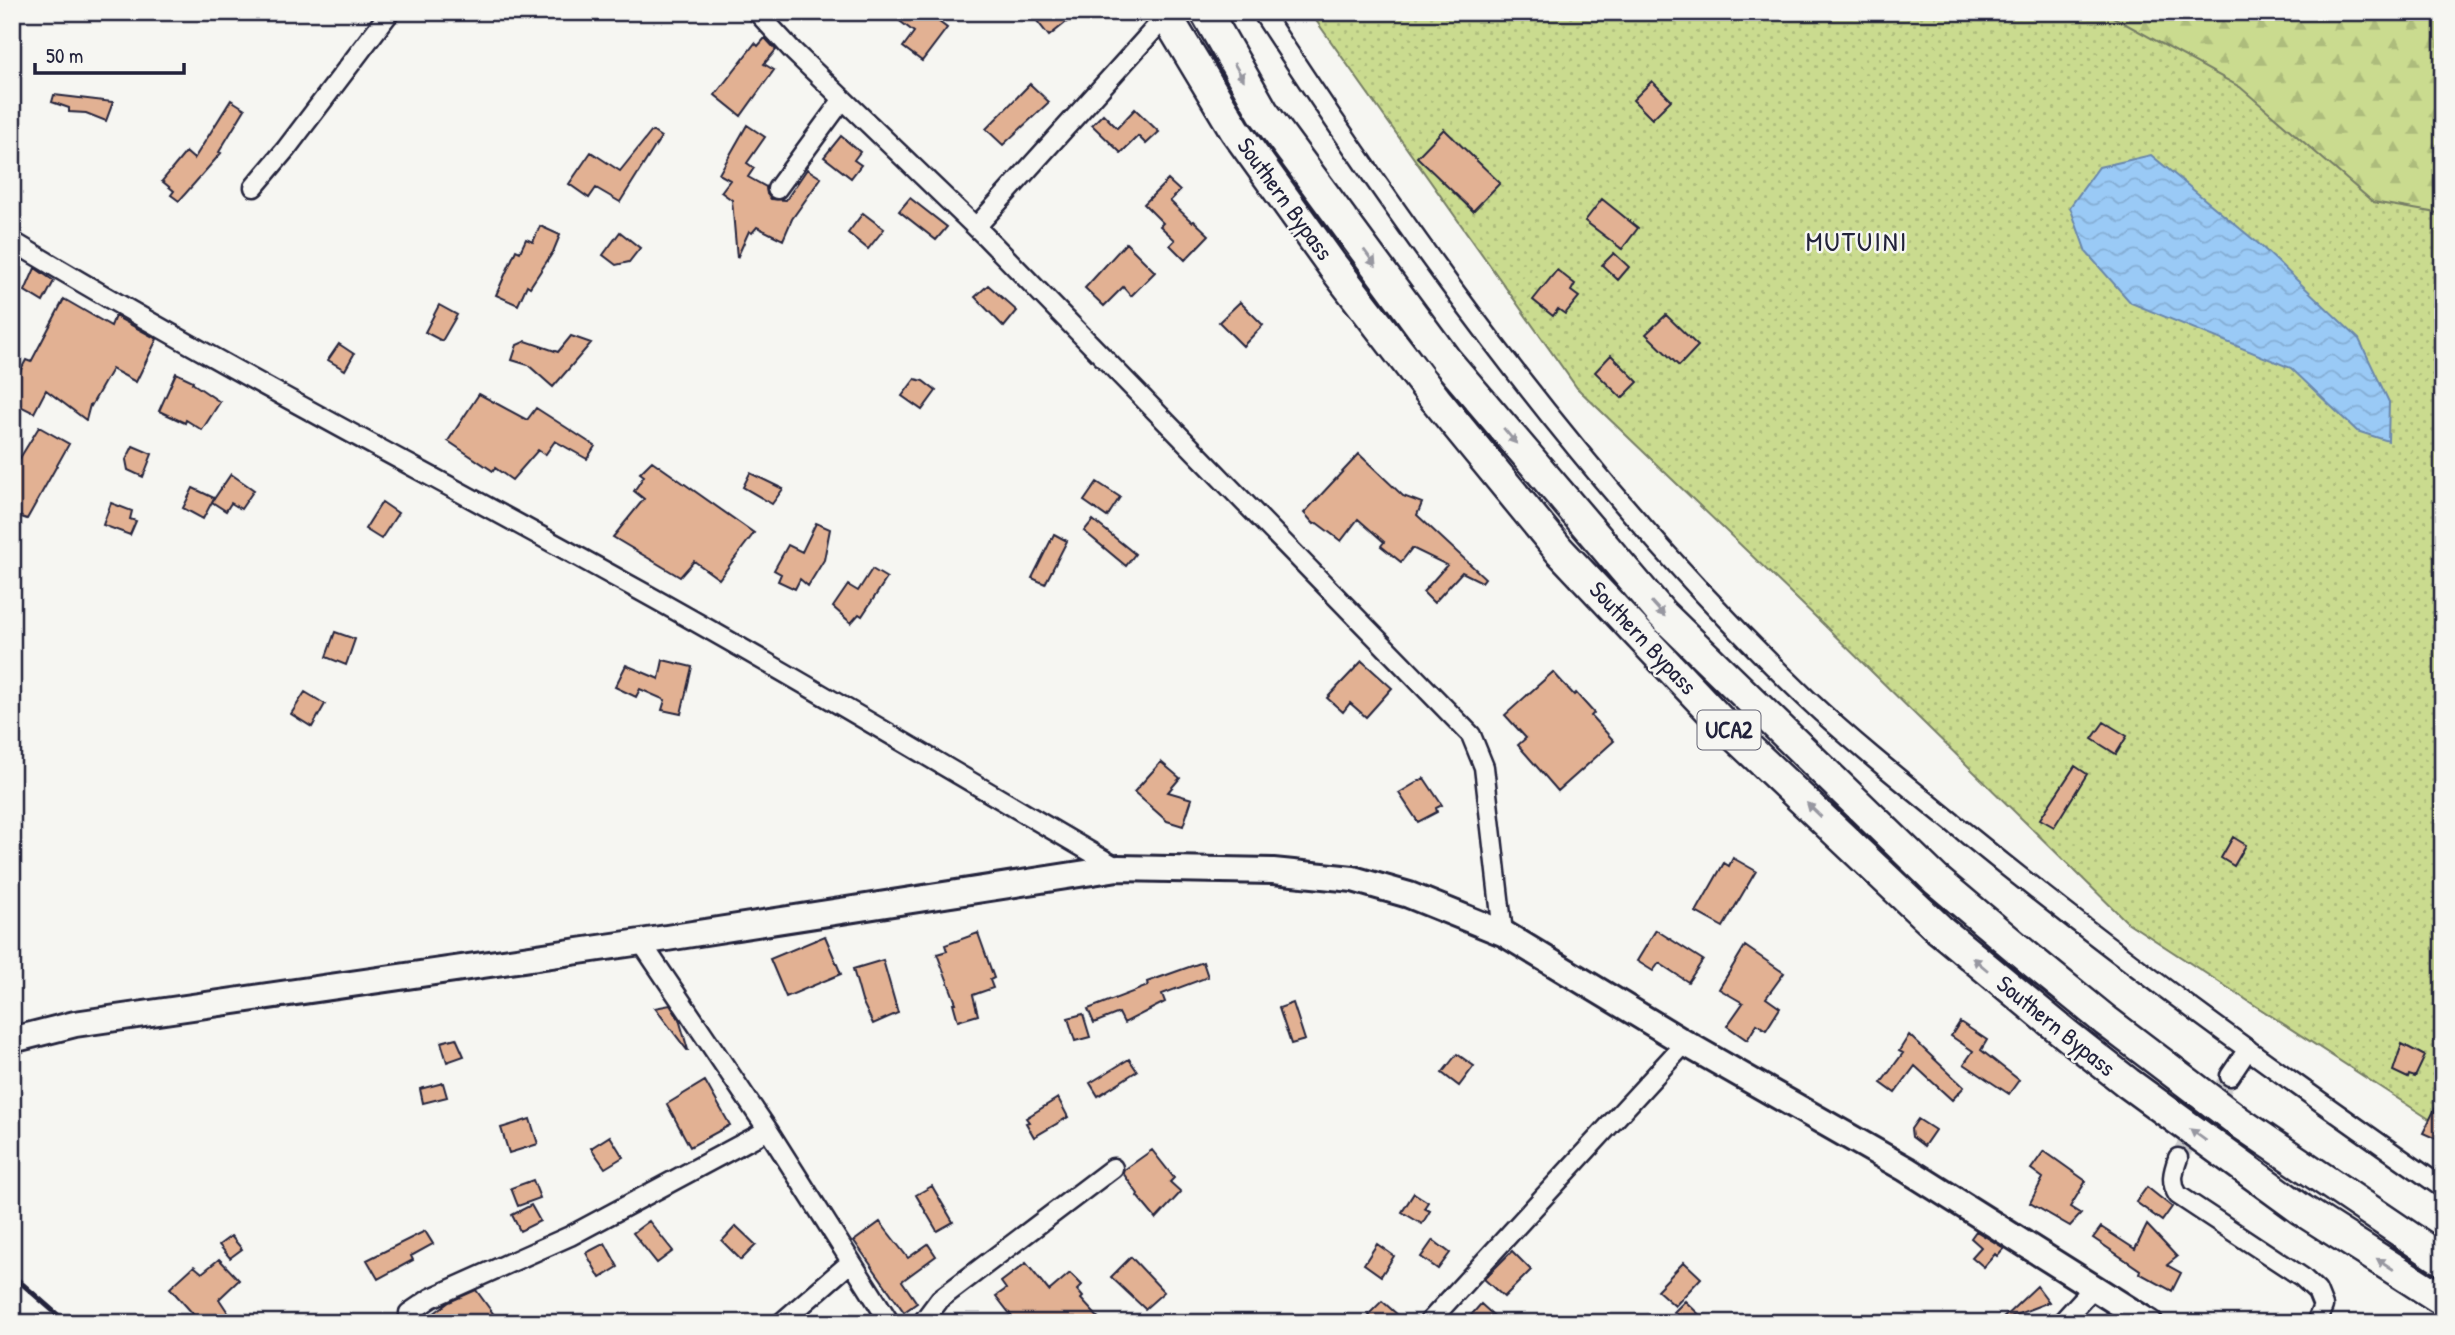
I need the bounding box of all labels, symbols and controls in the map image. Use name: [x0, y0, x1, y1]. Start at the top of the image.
scale bar: [35, 32, 184, 76]
text: 50 m: [46, 41, 83, 70]
one-way arrow: [1233, 62, 1246, 81]
street label: Southern Bypass: [1230, 131, 1341, 266]
district label: MUTUINI: [1806, 222, 1908, 260]
one-way arrow: [1363, 249, 1377, 267]
one-way arrow: [1502, 428, 1517, 445]
street label: Southern Bypass: [1583, 574, 1705, 701]
one-way arrow: [1650, 600, 1666, 618]
road number: UCA2: [1698, 710, 1760, 750]
one-way arrow: [1805, 801, 1822, 818]
one-way arrow: [1972, 957, 1989, 972]
street label: Southern Bypass: [1991, 967, 2123, 1083]
one-way arrow: [2189, 1128, 2207, 1142]
one-way arrow: [2376, 1257, 2394, 1271]

